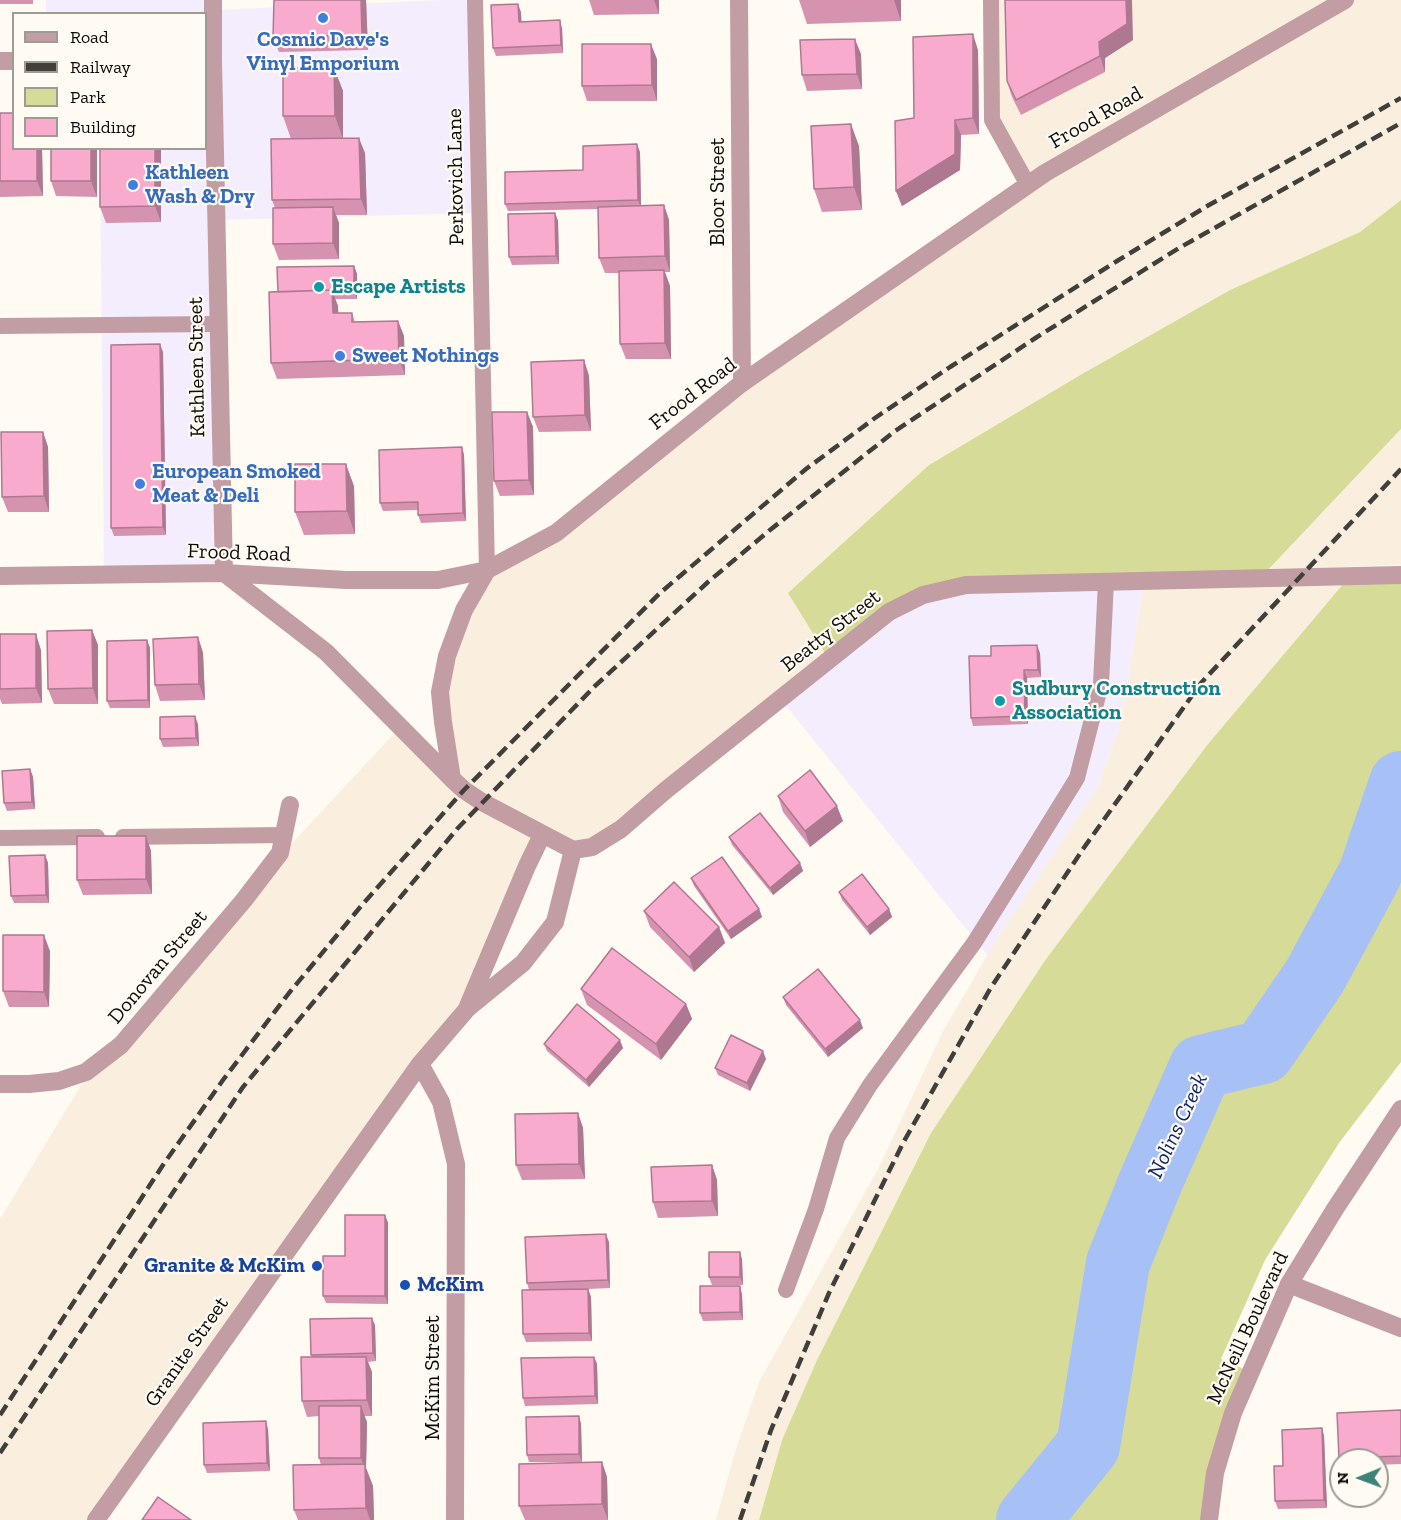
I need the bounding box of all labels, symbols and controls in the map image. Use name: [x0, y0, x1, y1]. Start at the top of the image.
marker: Cosmic Dave's Vinyl Emporium: [316, 11, 330, 25]
legend: [12, 12, 207, 150]
text: Road: [70, 26, 109, 48]
place label: Cosmic Dave's Vinyl Emporium: [247, 27, 399, 77]
text: Railway: [70, 56, 131, 78]
street label: Frood Road: [1045, 81, 1147, 155]
text: Park: [70, 86, 106, 108]
street label: Perkovich Lane: [442, 108, 470, 246]
text: Building: [70, 116, 136, 138]
street label: Bloor Street: [705, 138, 731, 246]
place label: Kathleen Wash & Dry: [145, 160, 255, 210]
marker: Kathleen Wash & Dry: [126, 178, 140, 192]
place label: Escape Artists: [331, 274, 466, 300]
marker: Escape Artists: [312, 280, 326, 294]
street label: Kathleen Street: [183, 296, 211, 438]
place label: Sweet Nothings: [352, 343, 499, 369]
marker: Sweet Nothings: [333, 349, 347, 363]
street label: Frood Road: [644, 352, 742, 436]
place label: European Smoked Meat & Deli: [152, 459, 321, 509]
marker: European Smoked Meat & Deli: [133, 477, 147, 491]
street label: Frood Road: [187, 539, 291, 567]
street label: Beatty Street: [776, 584, 886, 678]
place label: Sudbury Construction Association: [1012, 676, 1221, 726]
marker: Sudbury Construction Association: [993, 694, 1007, 708]
street label: Donovan Street: [103, 905, 213, 1029]
water label: Nolins Creek: [1142, 1069, 1214, 1183]
street label: McNeill Boulevard: [1202, 1248, 1294, 1408]
place label: Granite & McKim: [144, 1253, 305, 1279]
marker: Granite & McKim: [310, 1259, 324, 1273]
place label: McKim: [417, 1272, 484, 1298]
marker: McKim: [398, 1278, 412, 1292]
street label: Granite Street: [140, 1292, 234, 1412]
street label: McKim Street: [420, 1315, 446, 1441]
north arrow: [1329, 1448, 1389, 1508]
text: N: [1333, 1472, 1352, 1485]

